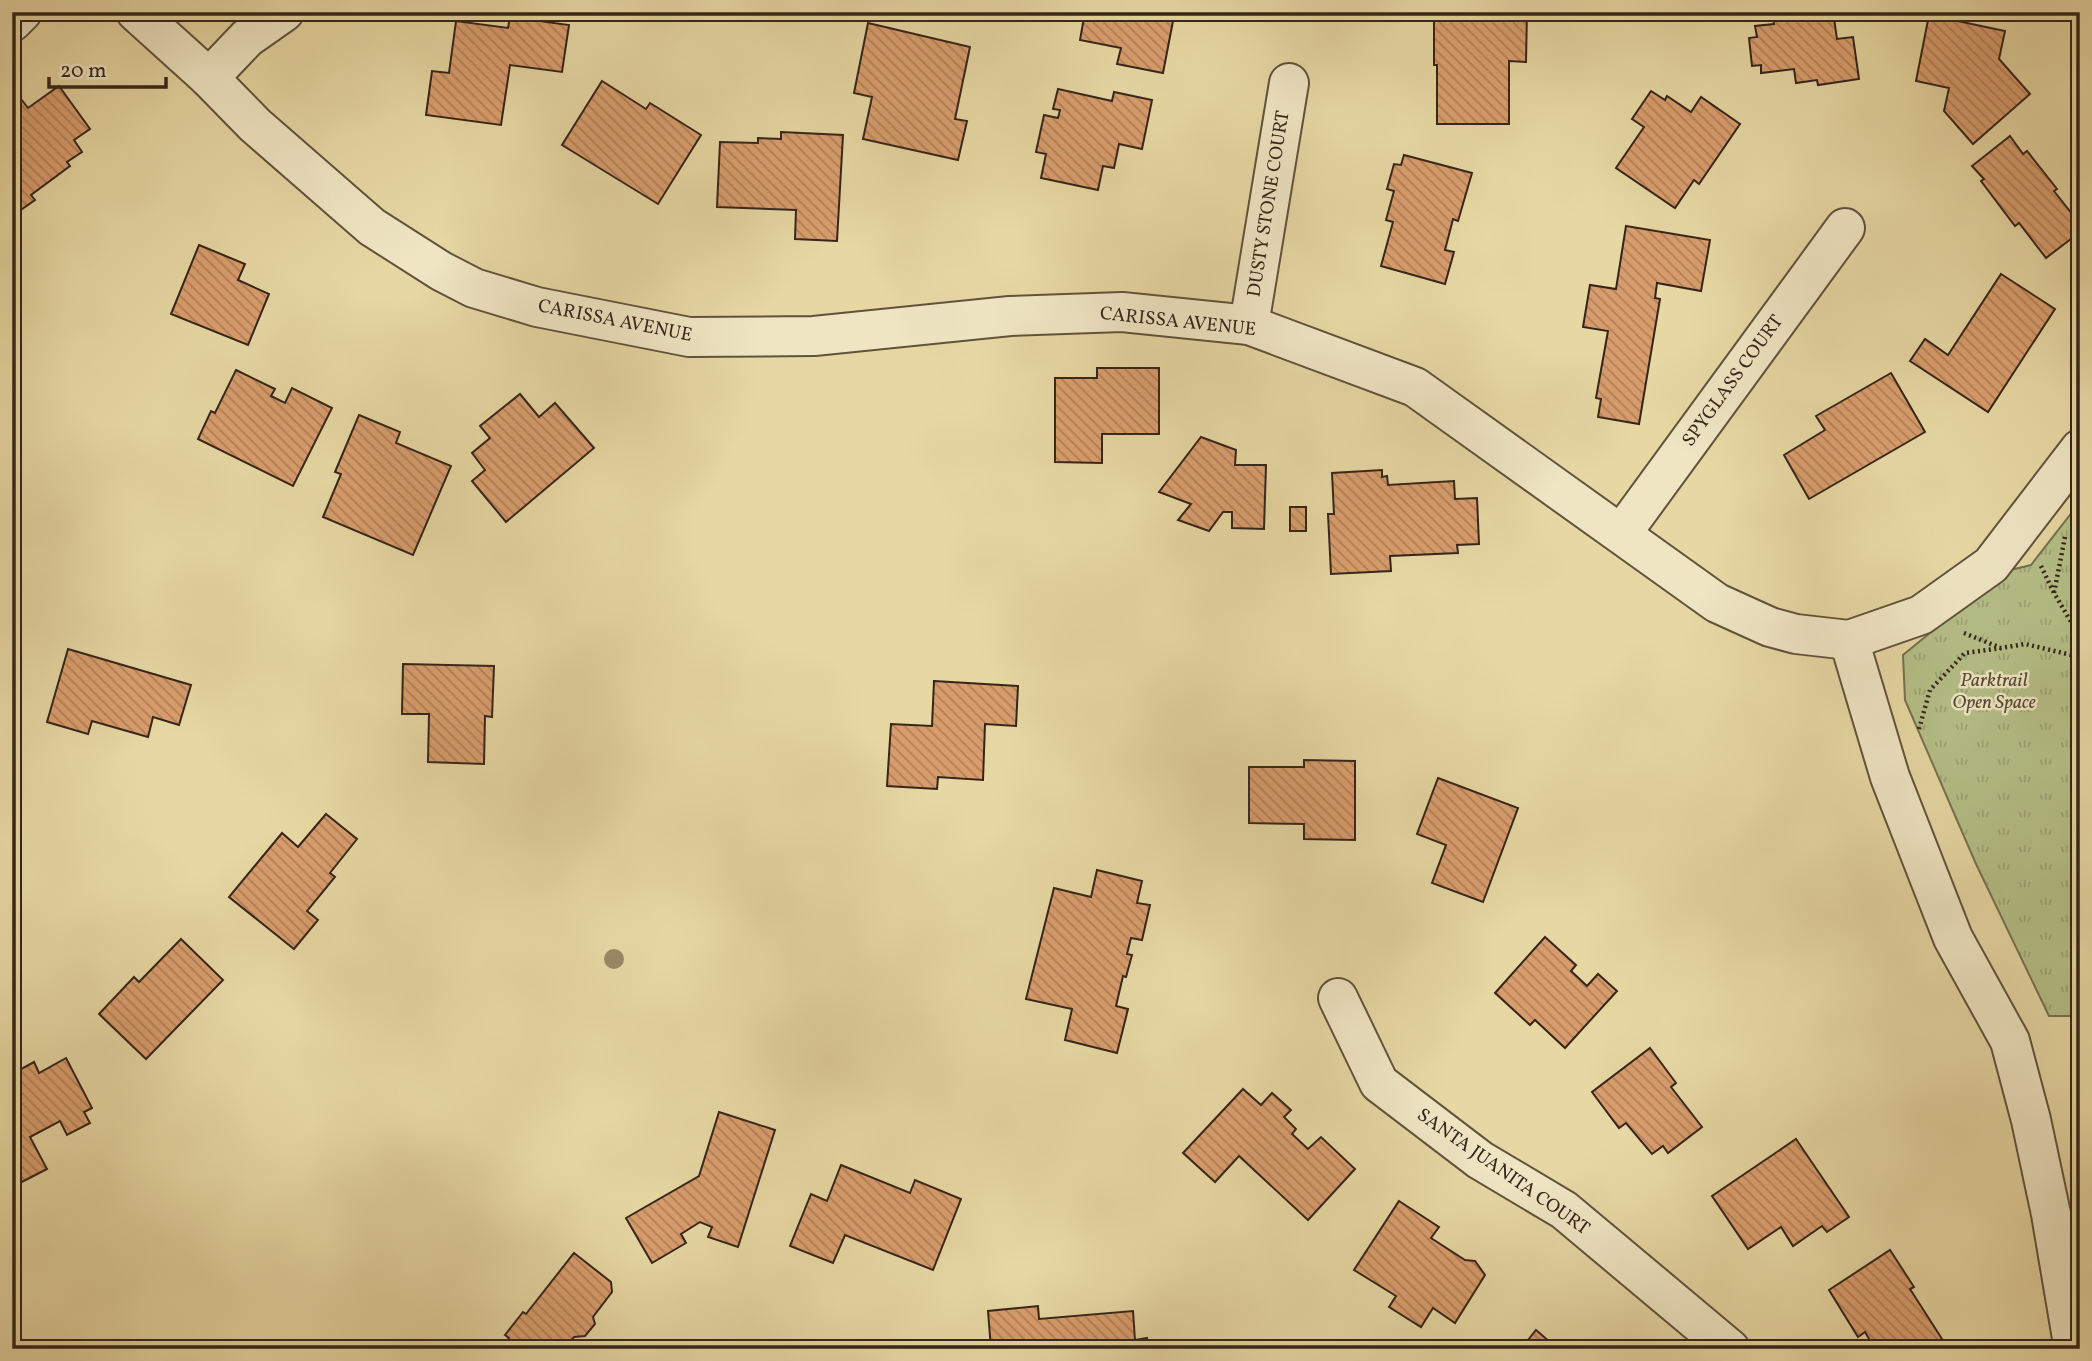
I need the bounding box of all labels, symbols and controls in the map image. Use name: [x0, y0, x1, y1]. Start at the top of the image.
scale bar: [49, 46, 166, 90]
text: 20 m: [60, 57, 106, 86]
street label: DUSTY STONE COURT: [1241, 109, 1297, 299]
street label: CARISSA AVENUE: [536, 293, 694, 349]
street label: CARISSA AVENUE: [1099, 301, 1257, 343]
street label: SPYGLASS COURT: [1676, 310, 1790, 452]
park label: Parktrail Open Space: [1952, 668, 2036, 716]
street label: SANTA JUANITA COURT: [1411, 1102, 1595, 1242]

